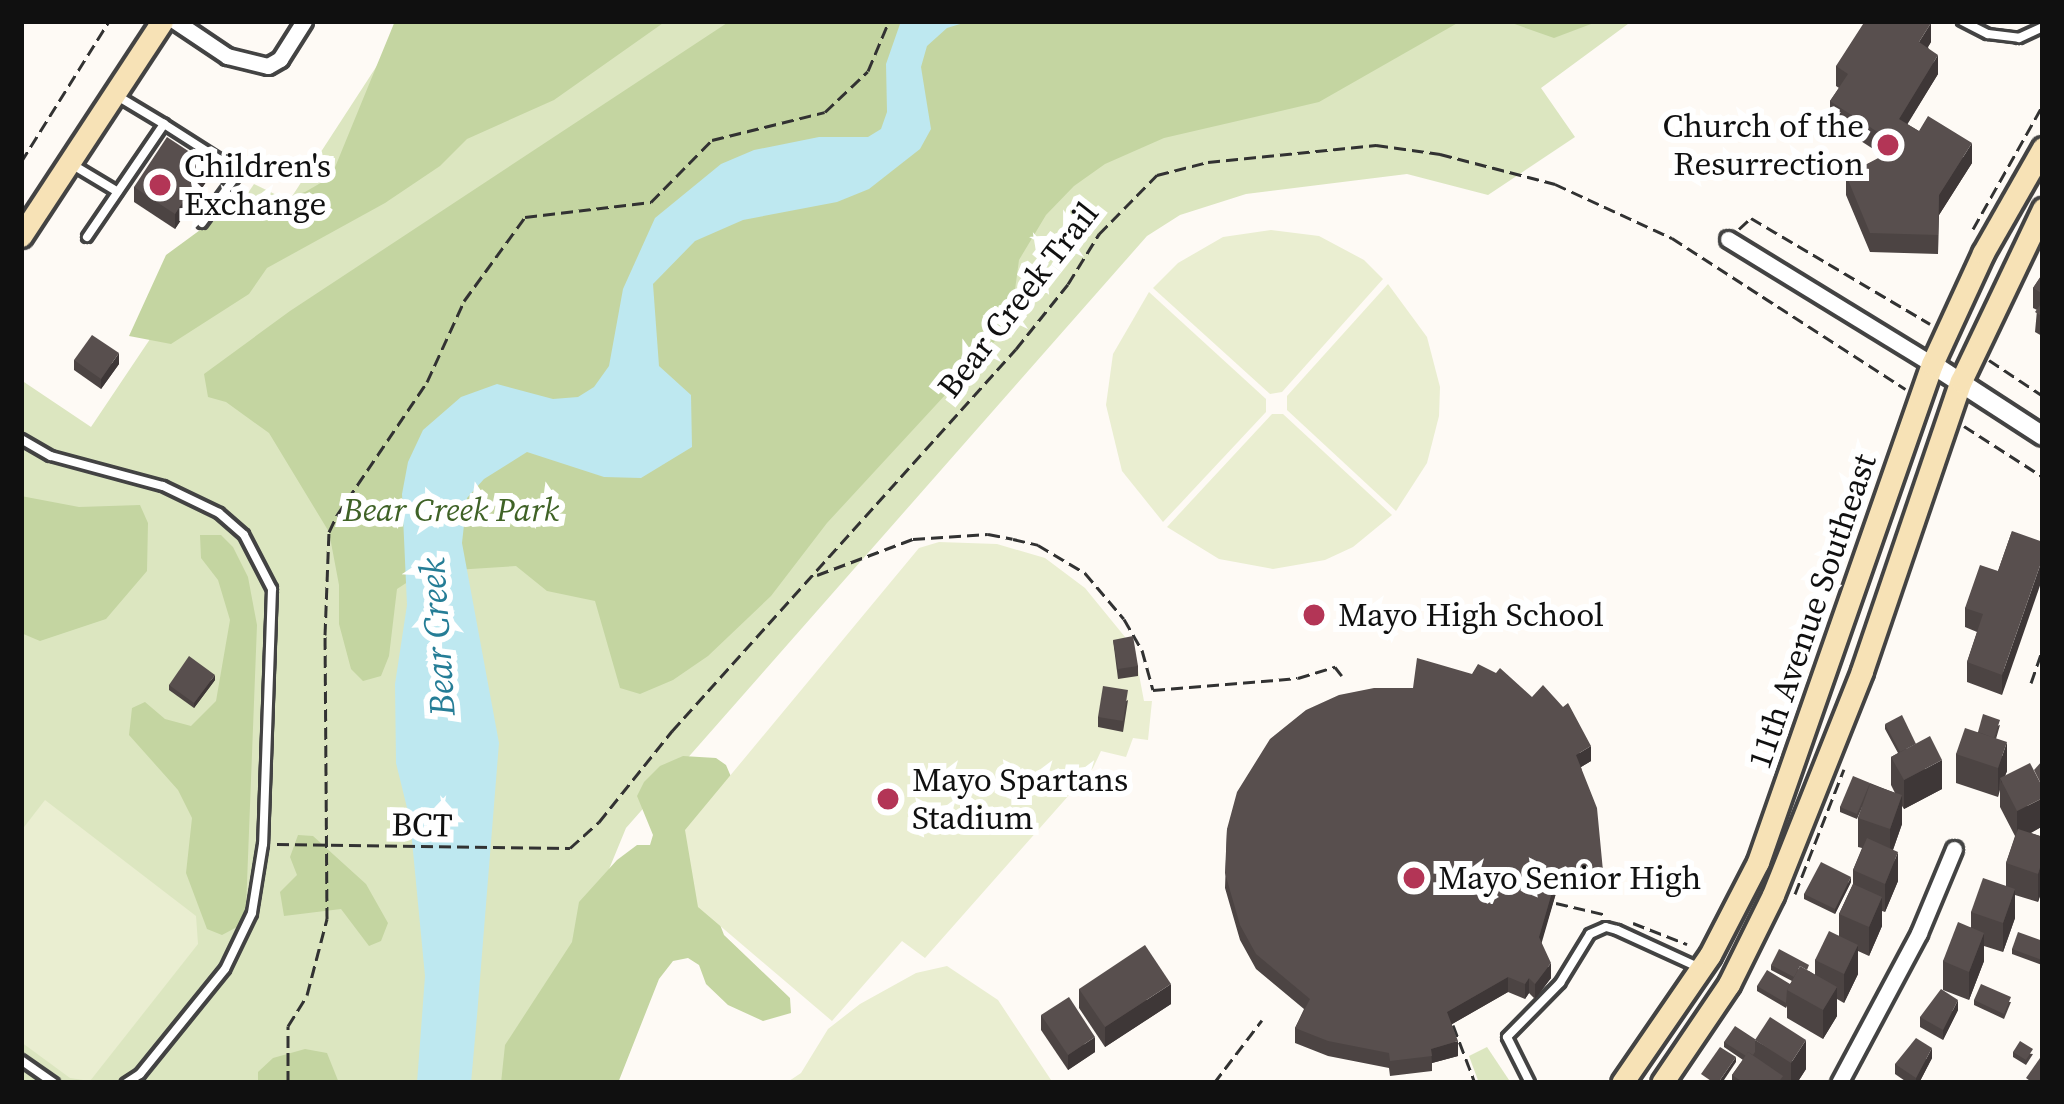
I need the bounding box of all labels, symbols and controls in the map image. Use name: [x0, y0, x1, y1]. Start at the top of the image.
place label: Church of the Resurrection: [1663, 106, 1864, 184]
marker: Church of the Resurrection: [1875, 132, 1901, 158]
place label: Children's Exchange: [184, 146, 331, 224]
marker: Children's Exchange: [147, 172, 173, 198]
street label: Bear Creek Trail: [929, 194, 1107, 406]
street label: 11th Avenue Southeast: [1740, 448, 1884, 774]
park label: Bear Creek Park: [343, 490, 559, 530]
water label: Bear Creek: [410, 556, 464, 718]
place label: Mayo High School: [1338, 595, 1604, 635]
marker: Mayo High School: [1301, 602, 1327, 628]
place label: Mayo Spartans Stadium: [912, 760, 1128, 838]
marker: Mayo Spartans Stadium: [875, 786, 901, 812]
street label: BCT: [391, 805, 453, 845]
place label: Mayo Senior High: [1438, 858, 1701, 898]
marker: Mayo Senior High: [1401, 865, 1427, 891]

